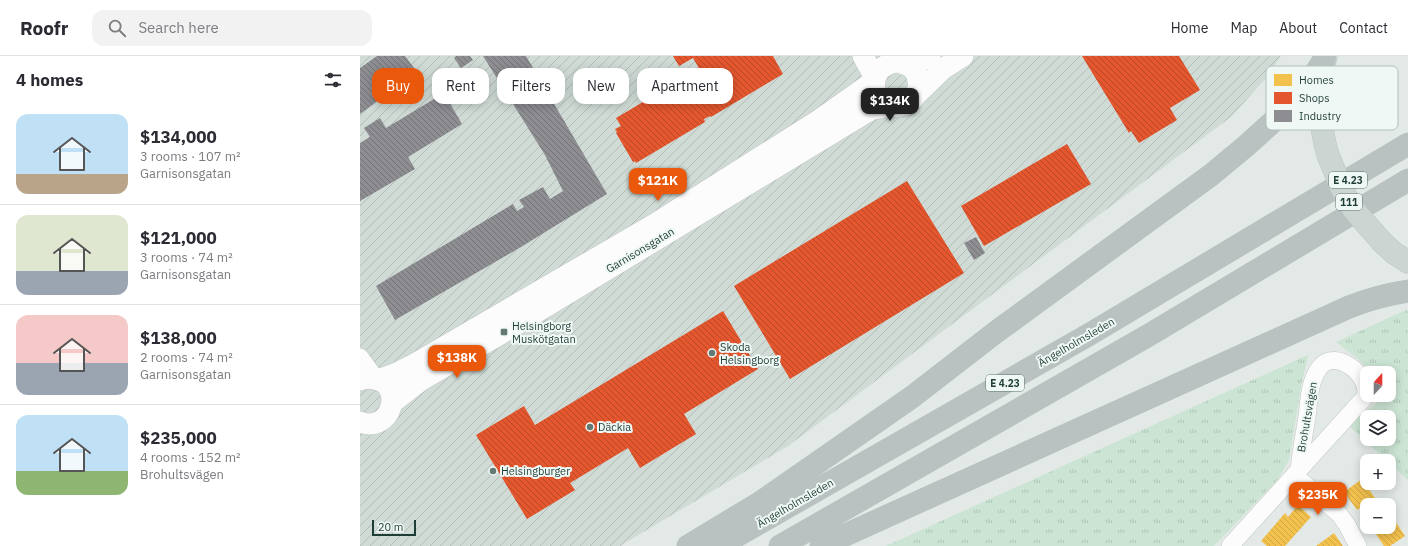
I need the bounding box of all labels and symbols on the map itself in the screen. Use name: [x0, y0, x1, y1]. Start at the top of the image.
legend: [1266, 66, 1398, 130]
text: Homes: [1299, 73, 1334, 87]
pin: $134K: [862, 88, 918, 122]
text: Shops: [1299, 91, 1330, 105]
text: Industry: [1299, 109, 1342, 123]
pin: $121K: [630, 168, 686, 202]
road number: E 4.23: [1329, 172, 1367, 188]
road number: 111: [1336, 194, 1362, 210]
street label: Garnisonsgatan: [603, 224, 677, 276]
street label: Ängelholmsleden: [1035, 314, 1117, 370]
place label: Helsingborg Muskötgatan: [512, 319, 576, 346]
marker: Helsingborg Muskötgatan: [499, 327, 509, 337]
place label: Skoda Helsingborg: [720, 340, 779, 367]
pin: $138K: [429, 345, 485, 379]
marker: Skoda Helsingborg: [707, 348, 717, 358]
north arrow: [1360, 366, 1396, 402]
road number: E 4.23: [986, 375, 1024, 391]
street label: Brohultsvägen: [1294, 381, 1320, 453]
place label: Däckia: [598, 420, 631, 434]
marker: Däckia: [585, 422, 595, 432]
place label: Helsingburger: [501, 464, 570, 478]
marker: Helsingburger: [488, 466, 498, 476]
street label: Ängelholmsleden: [754, 475, 836, 531]
pin: $235K: [1290, 482, 1346, 516]
scale bar: [372, 518, 416, 537]

